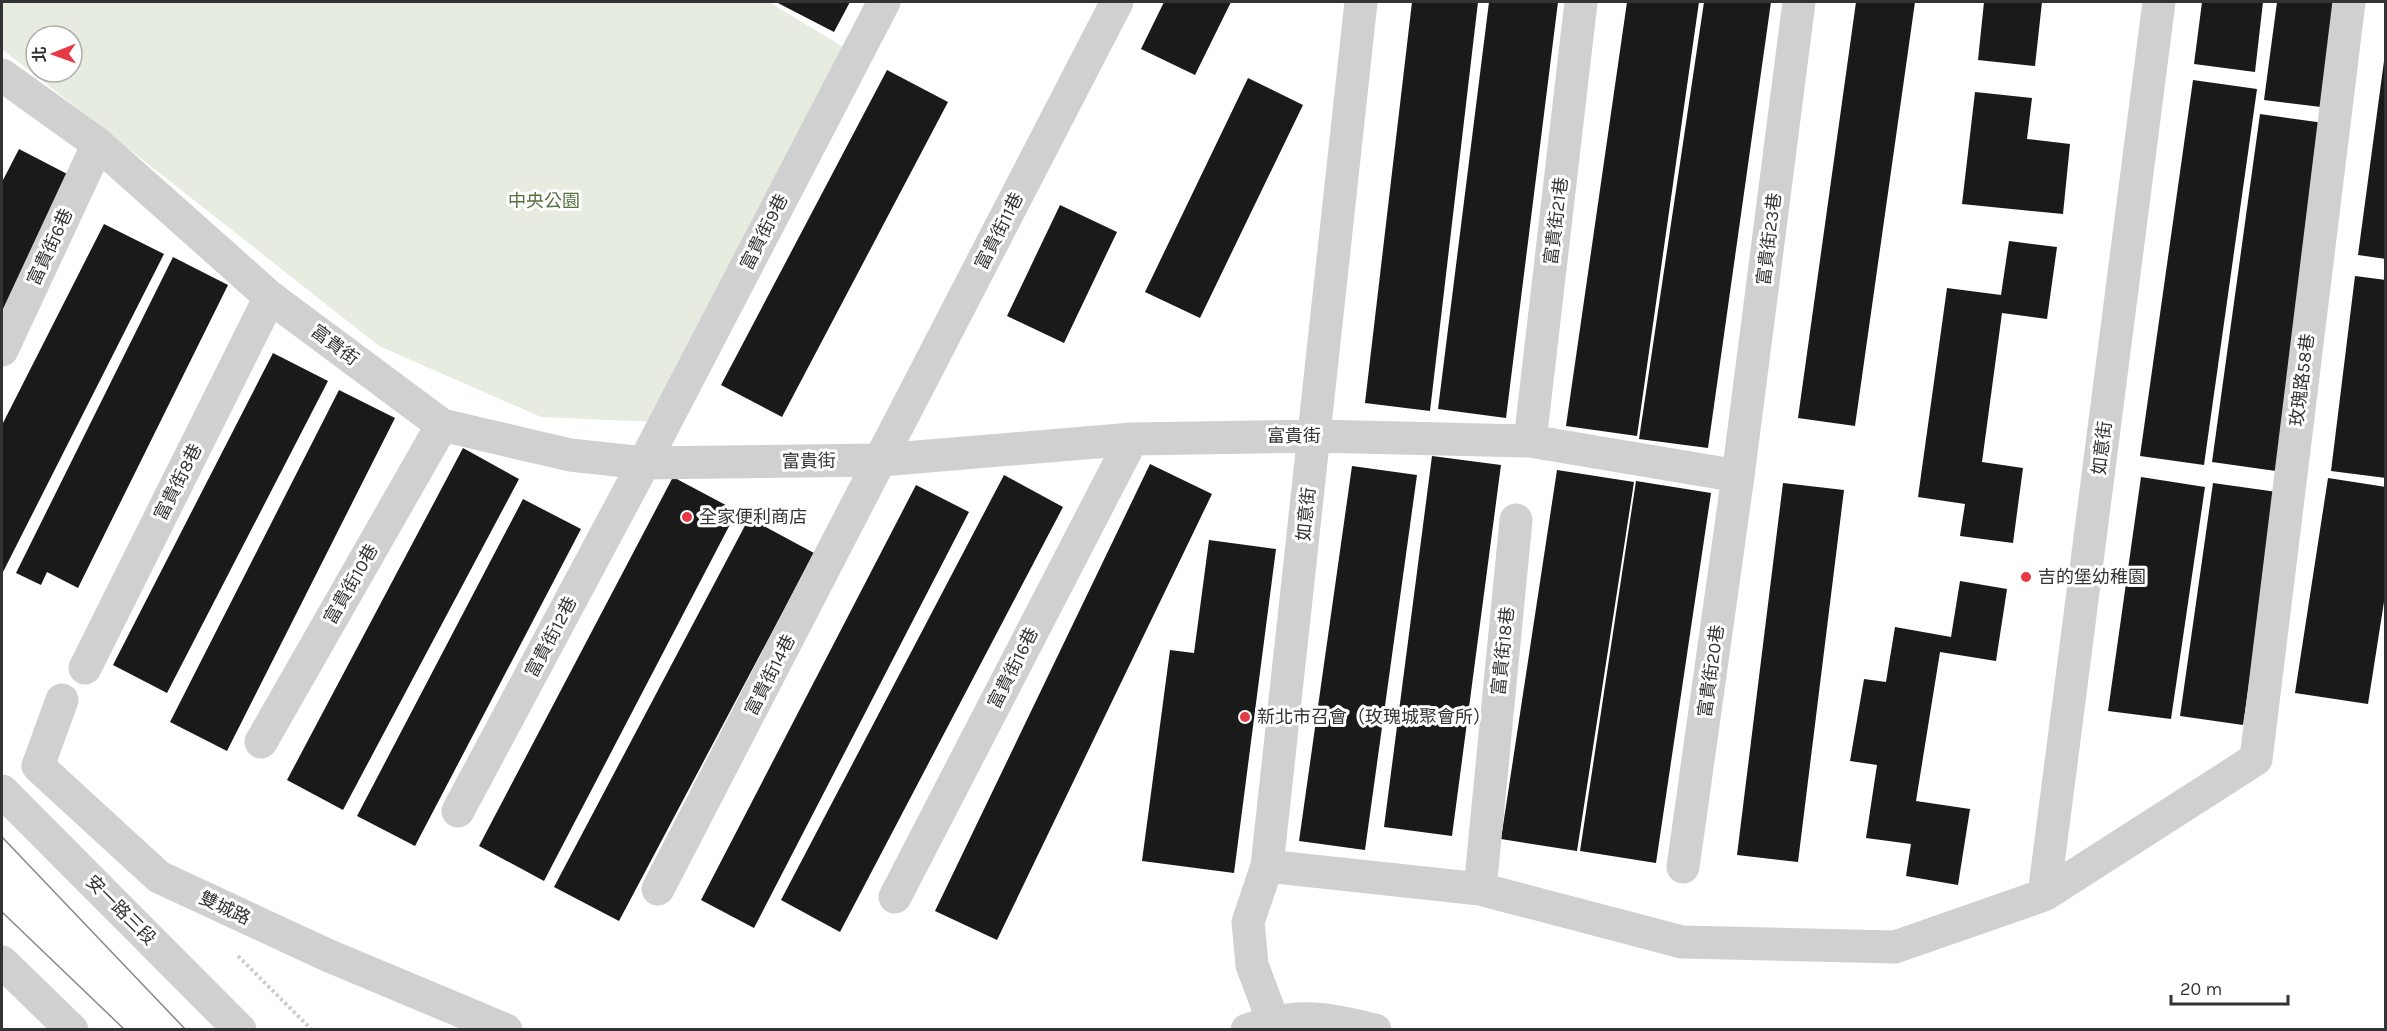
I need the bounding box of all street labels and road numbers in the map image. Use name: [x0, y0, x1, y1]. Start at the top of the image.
street label: 富貴街21巷: [1540, 176, 1572, 266]
street label: 富貴街11巷: [970, 189, 1028, 273]
street label: 富貴街9巷: [735, 190, 793, 274]
street label: 富貴街23巷: [1752, 191, 1786, 287]
street label: 富貴街6巷: [23, 205, 77, 289]
street label: 富貴街: [307, 320, 363, 370]
street label: 玫瑰路58巷: [2285, 332, 2319, 428]
street label: 如意街: [2088, 420, 2116, 476]
street label: 富貴街: [1267, 425, 1321, 447]
street label: 富貴街8巷: [149, 440, 207, 524]
street label: 富貴街: [782, 450, 836, 472]
street label: 如意街: [1292, 486, 1320, 542]
street label: 富貴街10巷: [319, 540, 383, 628]
street label: 富貴街12巷: [521, 593, 581, 681]
street label: 富貴街18巷: [1487, 606, 1519, 696]
street label: 富貴街20巷: [1694, 623, 1728, 719]
street label: 富貴街16巷: [983, 624, 1043, 712]
street label: 富貴街14巷: [740, 631, 800, 719]
street label: 安一路三段: [81, 870, 161, 950]
street label: 雙城路: [196, 887, 254, 929]

